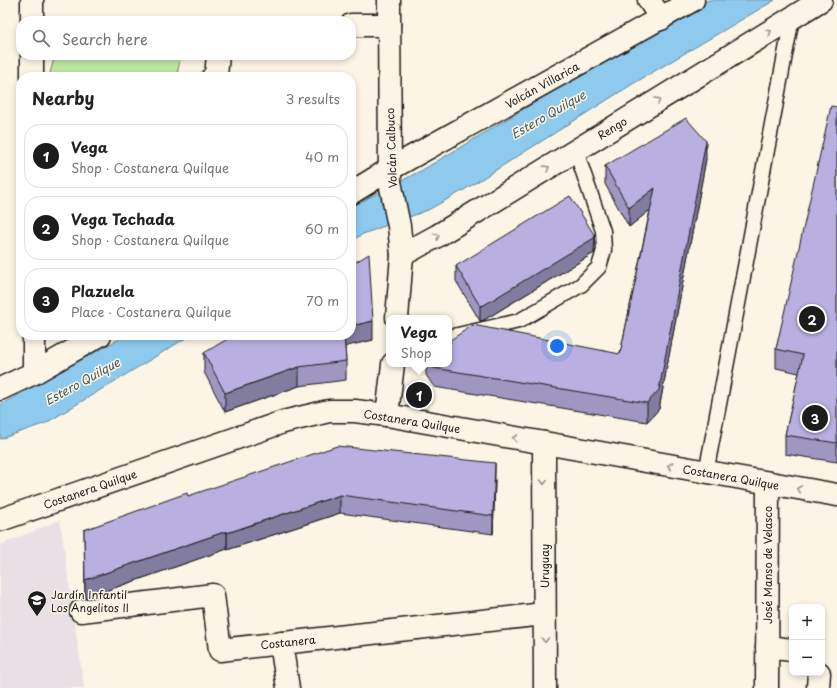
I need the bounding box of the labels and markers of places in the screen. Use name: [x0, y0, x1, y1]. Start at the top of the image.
pin: 2: [799, 304, 825, 334]
pin: 1: [406, 380, 432, 410]
pin: 3: [802, 403, 828, 433]
place label: Jardín Infantil Los Angelitos II: [51, 586, 129, 616]
school or university icon: Jardín Infantil Los Angelitos II: [26, 589, 48, 617]

